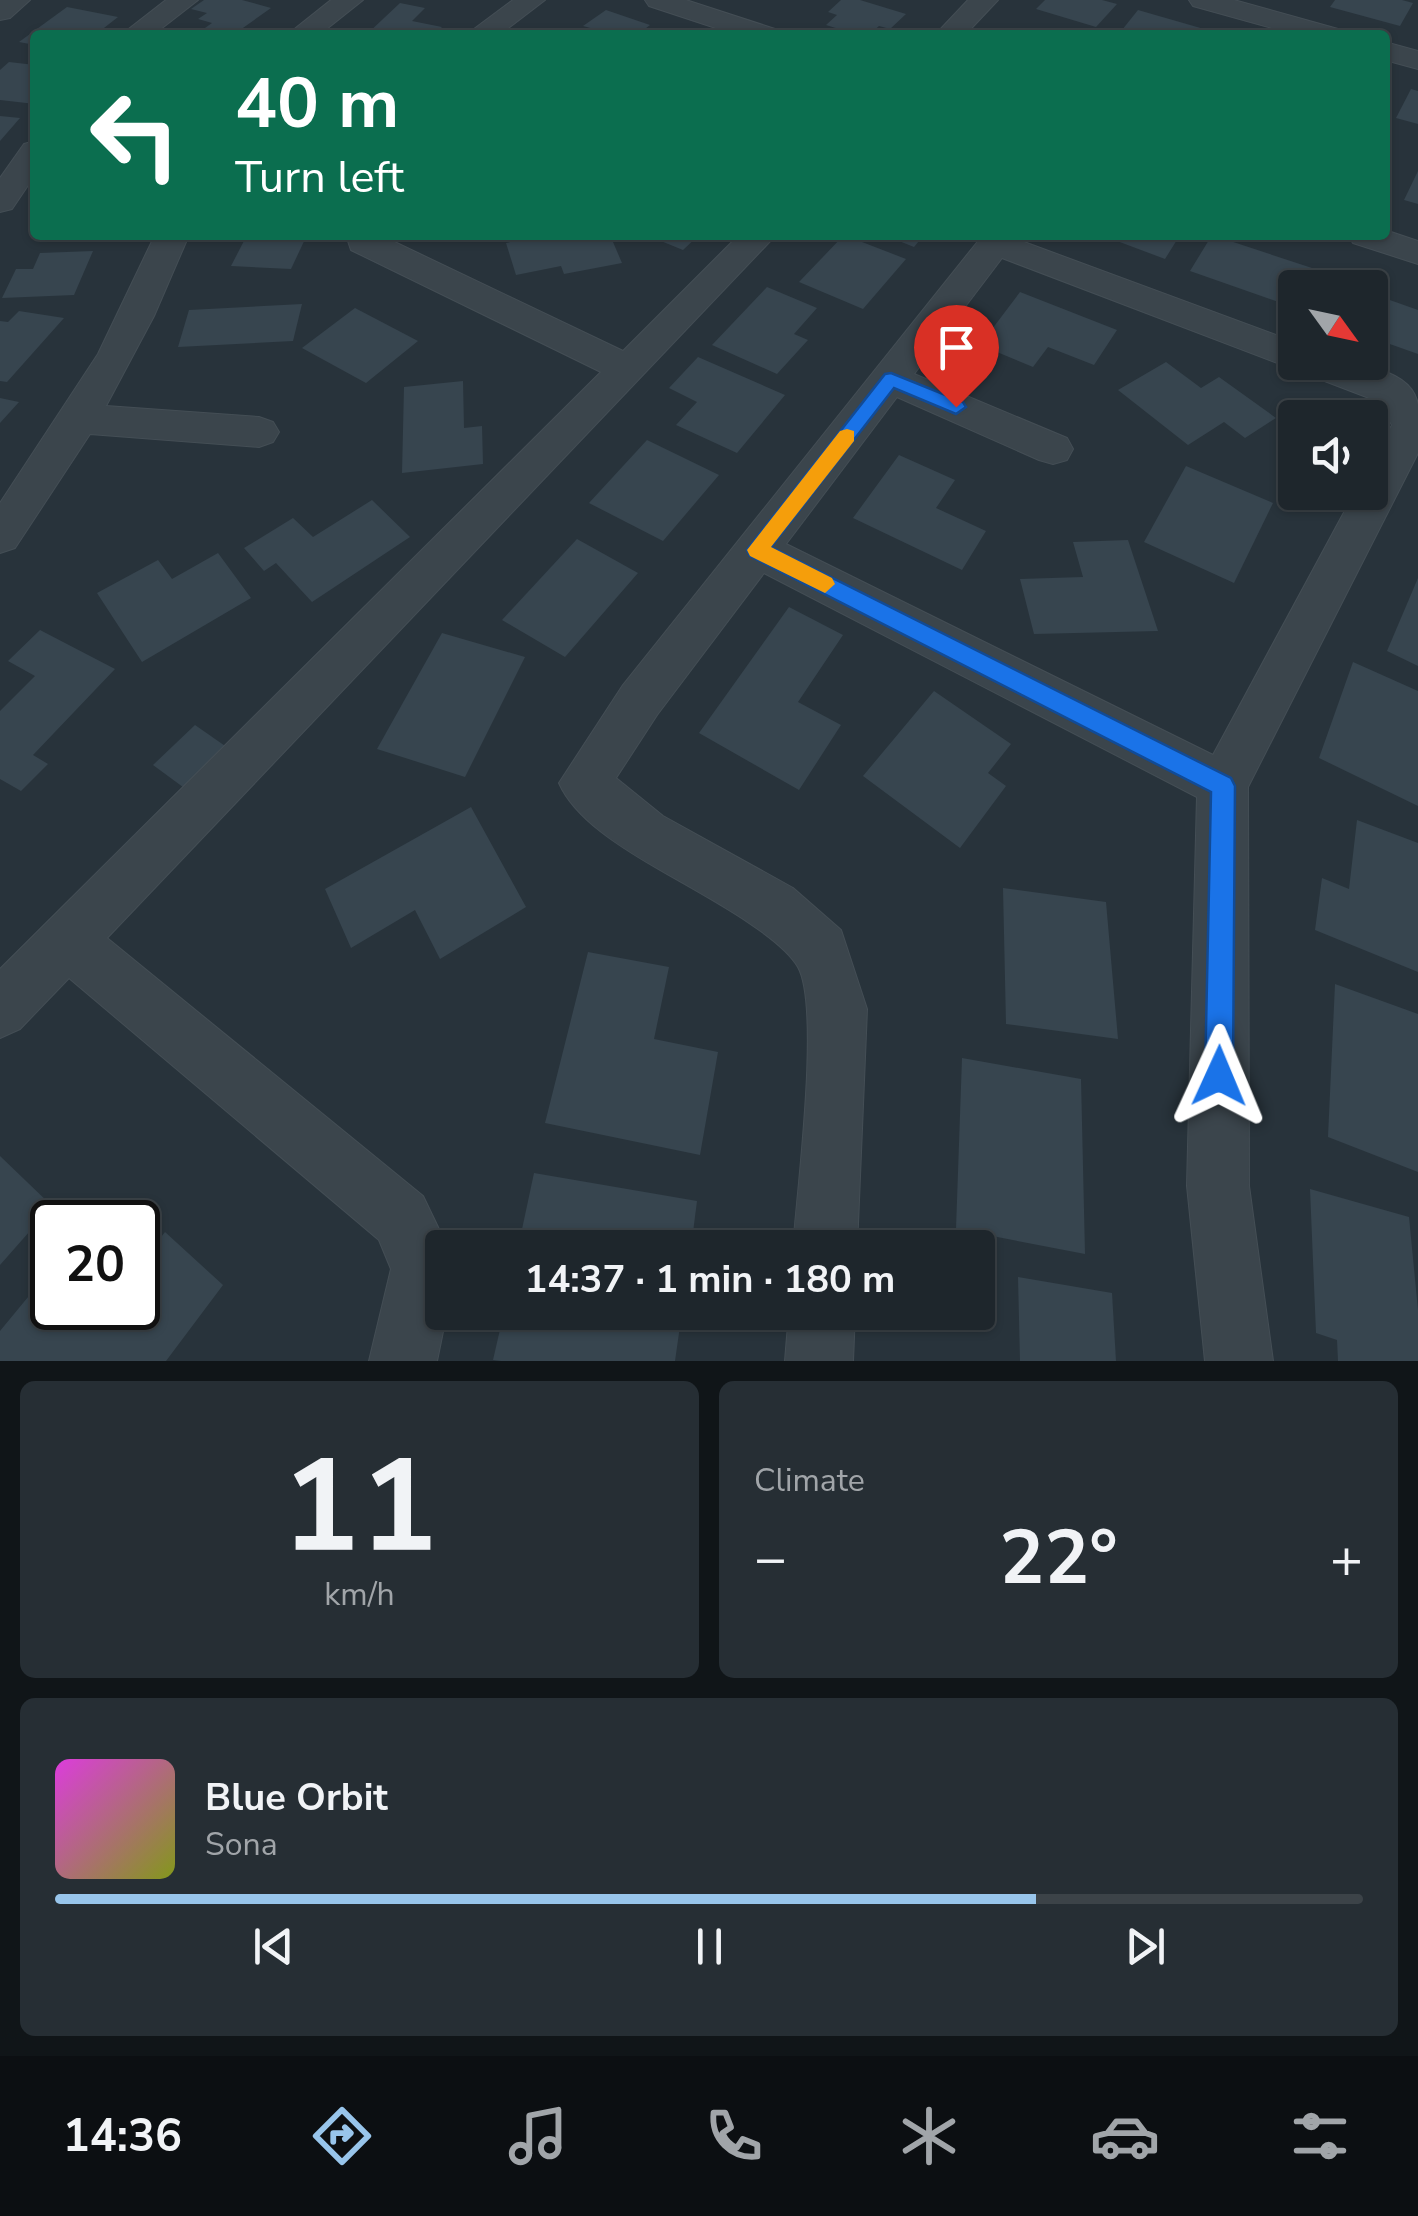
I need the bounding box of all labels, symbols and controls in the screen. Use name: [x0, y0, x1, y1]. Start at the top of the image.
text: 40 m: [235, 56, 399, 152]
icon: left: [70, 70, 200, 200]
text: Turn left: [235, 147, 404, 208]
north arrow: [1278, 270, 1388, 380]
map controls: [1278, 270, 1388, 510]
pin: [914, 305, 999, 408]
icon: arrive: [929, 320, 984, 375]
button: sound: [1278, 400, 1388, 510]
position arrow: [1167, 1024, 1271, 1128]
speed limit sign: 20: [30, 1200, 160, 1330]
text: 14:37 · 1 min · 180 m: [525, 1254, 895, 1305]
text: 11: [281, 1419, 438, 1596]
text: Climate: [754, 1459, 865, 1502]
text: 22°: [999, 1507, 1118, 1609]
text: −: [754, 1521, 787, 1596]
text: +: [1330, 1521, 1363, 1596]
text: km/h: [324, 1573, 395, 1616]
text: Blue Orbit: [205, 1772, 388, 1823]
text: Sona: [205, 1823, 278, 1866]
icon: previous: [246, 1919, 301, 1974]
icon: pause: [682, 1919, 737, 1974]
icon: next: [1118, 1919, 1173, 1974]
icon: directions: [307, 2101, 377, 2171]
icon: music: [503, 2101, 573, 2171]
icon: phone: [699, 2101, 769, 2171]
icon: climate: [894, 2101, 964, 2171]
icon: car: [1090, 2101, 1160, 2171]
icon: filters: [1285, 2101, 1355, 2171]
text: 14:36: [63, 2106, 182, 2167]

